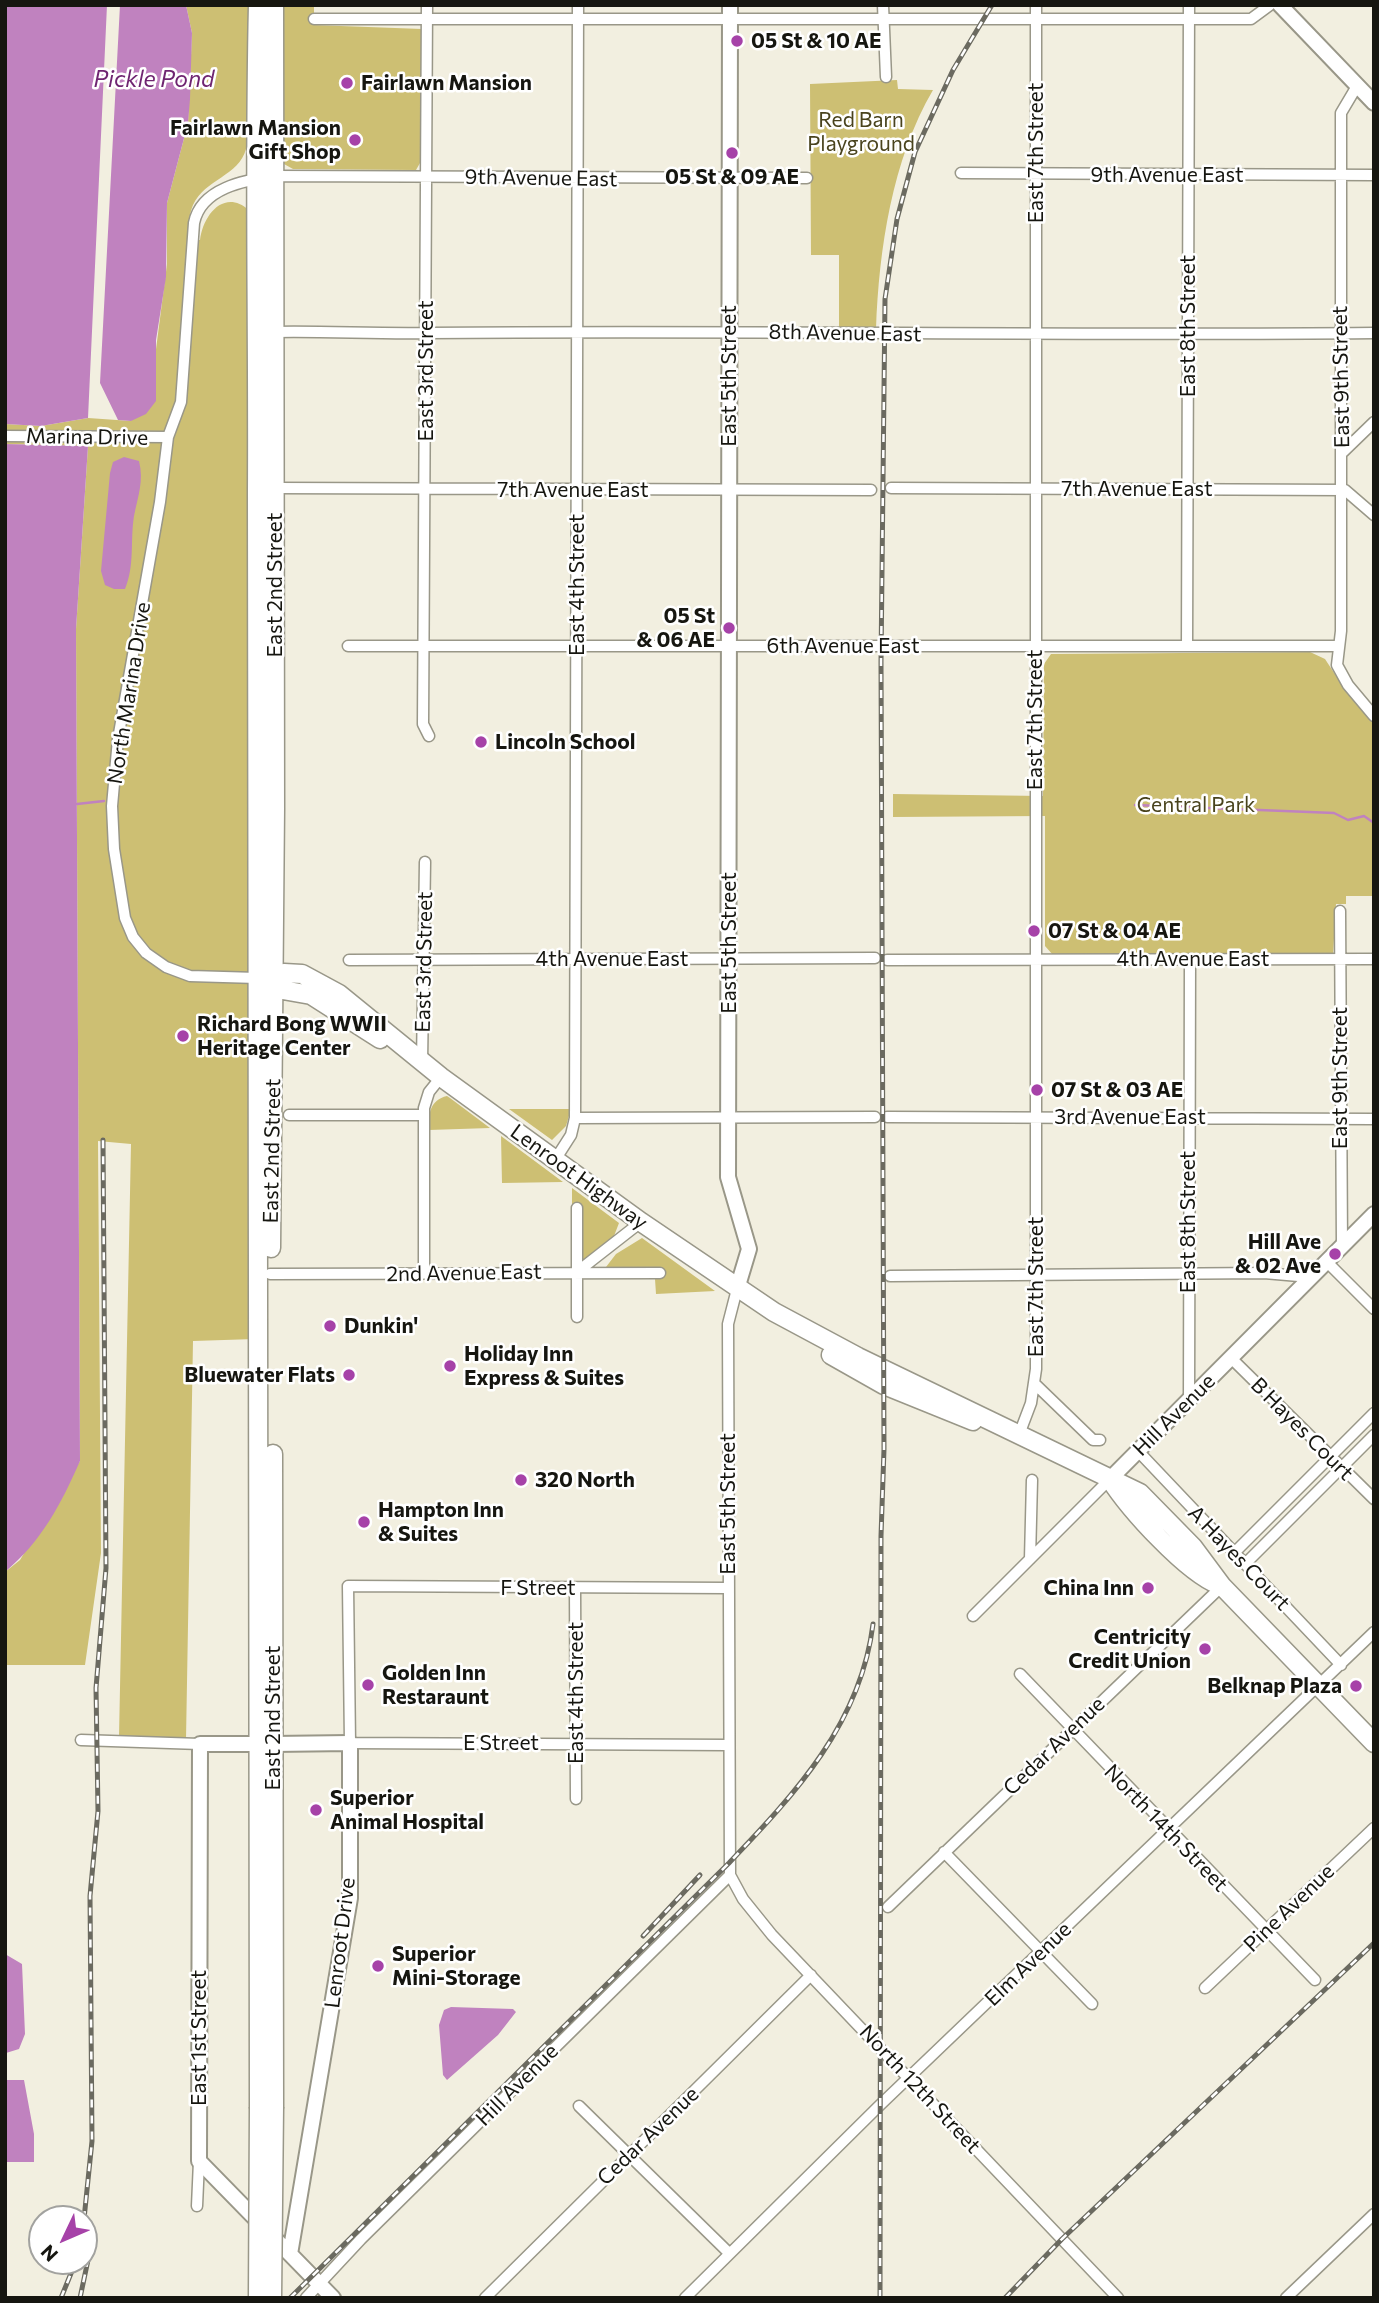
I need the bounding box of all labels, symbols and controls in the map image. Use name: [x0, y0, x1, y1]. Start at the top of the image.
place label: 05 St & 10 AE: [751, 28, 882, 54]
marker: 05 St & 10 AE: [729, 33, 745, 49]
water label: Pickle Pond: [94, 65, 214, 93]
place label: Fairlawn Mansion: [361, 70, 532, 96]
marker: Fairlawn Mansion: [339, 75, 355, 91]
street label: East 7th Street: [1023, 83, 1049, 223]
park label: Red Barn Playground: [807, 107, 915, 157]
place label: Fairlawn Mansion Gift Shop: [170, 115, 341, 165]
marker: Fairlawn Mansion Gift Shop: [347, 132, 363, 148]
marker: 05 St & 09 AE: [724, 145, 740, 161]
street label: 9th Avenue East: [1091, 162, 1243, 188]
street label: 9th Avenue East: [464, 164, 618, 192]
place label: 05 St & 09 AE: [665, 164, 799, 190]
street label: East 8th Street: [1175, 255, 1201, 397]
street label: East 3rd Street: [413, 300, 439, 442]
street label: East 5th Street: [716, 305, 742, 447]
street label: East 9th Street: [1327, 306, 1355, 448]
street label: 8th Avenue East: [768, 319, 922, 347]
street label: Marina Drive: [26, 423, 148, 451]
street label: 7th Avenue East: [1061, 476, 1213, 502]
street label: 7th Avenue East: [497, 477, 649, 503]
street label: East 2nd Street: [262, 513, 288, 657]
street label: East 4th Street: [564, 514, 590, 656]
street label: North Marina Drive: [102, 600, 156, 786]
place label: 05 St & 06 AE: [636, 603, 715, 653]
marker: 05 St & 06 AE: [721, 620, 737, 636]
street label: 6th Avenue East: [767, 633, 919, 659]
street label: East 7th Street: [1022, 650, 1048, 790]
place label: Lincoln School: [495, 729, 636, 755]
marker: Lincoln School: [473, 734, 489, 750]
park label: Central Park: [1137, 792, 1255, 818]
street label: East 5th Street: [716, 872, 742, 1014]
street label: East 3rd Street: [410, 891, 438, 1033]
place label: 07 St & 04 AE: [1048, 918, 1181, 944]
marker: 07 St & 04 AE: [1026, 923, 1042, 939]
street label: 4th Avenue East: [536, 946, 688, 972]
street label: 4th Avenue East: [1117, 946, 1269, 972]
street label: East 9th Street: [1327, 1007, 1353, 1149]
place label: Richard Bong WWII Heritage Center: [197, 1011, 387, 1061]
marker: Richard Bong WWII Heritage Center: [175, 1028, 191, 1044]
place label: 07 St & 03 AE: [1051, 1077, 1183, 1103]
street label: East 2nd Street: [258, 1078, 286, 1224]
marker: 07 St & 03 AE: [1029, 1082, 1045, 1098]
street label: 3rd Avenue East: [1054, 1104, 1206, 1130]
street label: Lenroot Highway: [506, 1119, 652, 1235]
street label: East 8th Street: [1175, 1151, 1201, 1293]
street label: East 7th Street: [1023, 1217, 1049, 1357]
place label: Hill Ave & 02 Ave: [1235, 1229, 1321, 1279]
marker: Hill Ave & 02 Ave: [1327, 1246, 1343, 1262]
street label: 2nd Avenue East: [386, 1259, 542, 1287]
place label: Dunkin': [344, 1313, 418, 1339]
marker: Dunkin': [322, 1318, 338, 1334]
place label: Holiday Inn Express & Suites: [464, 1341, 624, 1391]
marker: Holiday Inn Express & Suites: [442, 1358, 458, 1374]
place label: Bluewater Flats: [184, 1362, 335, 1388]
marker: Bluewater Flats: [341, 1367, 357, 1383]
street label: Hill Avenue: [1128, 1369, 1220, 1461]
street label: B Hayes Court: [1245, 1372, 1359, 1486]
street label: East 5th Street: [715, 1433, 741, 1575]
place label: 320 North: [535, 1467, 635, 1493]
marker: 320 North: [513, 1472, 529, 1488]
place label: Hampton Inn & Suites: [378, 1497, 504, 1547]
street label: A Hayes Court: [1183, 1500, 1295, 1616]
marker: Hampton Inn & Suites: [356, 1514, 372, 1530]
street label: F Street: [500, 1575, 576, 1601]
place label: China Inn: [1044, 1575, 1134, 1601]
marker: China Inn: [1140, 1580, 1156, 1596]
street label: East 4th Street: [563, 1622, 589, 1764]
place label: Centricity Credit Union: [1068, 1624, 1191, 1674]
marker: Centricity Credit Union: [1197, 1641, 1213, 1657]
street label: East 2nd Street: [260, 1646, 286, 1790]
place label: Golden Inn Restaraunt: [382, 1660, 489, 1710]
place label: Belknap Plaza: [1207, 1673, 1342, 1699]
marker: Golden Inn Restaraunt: [360, 1677, 376, 1693]
marker: Belknap Plaza: [1348, 1678, 1364, 1694]
street label: Cedar Avenue: [998, 1691, 1110, 1801]
street label: E Street: [463, 1730, 539, 1756]
street label: North 14th Street: [1099, 1759, 1233, 1897]
place label: Superior Animal Hospital: [330, 1785, 484, 1835]
marker: Superior Animal Hospital: [308, 1802, 324, 1818]
street label: Pine Avenue: [1239, 1859, 1339, 1957]
street label: Lenroot Drive: [319, 1876, 361, 2010]
street label: Elm Avenue: [980, 1917, 1076, 2011]
place label: Superior Mini-Storage: [392, 1941, 521, 1991]
marker: Superior Mini-Storage: [370, 1958, 386, 1974]
street label: East 1st Street: [186, 1970, 212, 2106]
street label: North 12th Street: [854, 2020, 986, 2158]
street label: Hill Avenue: [471, 2039, 563, 2131]
street label: Cedar Avenue: [592, 2081, 704, 2191]
north arrow: [28, 2205, 98, 2275]
text: N: [36, 2240, 62, 2267]

